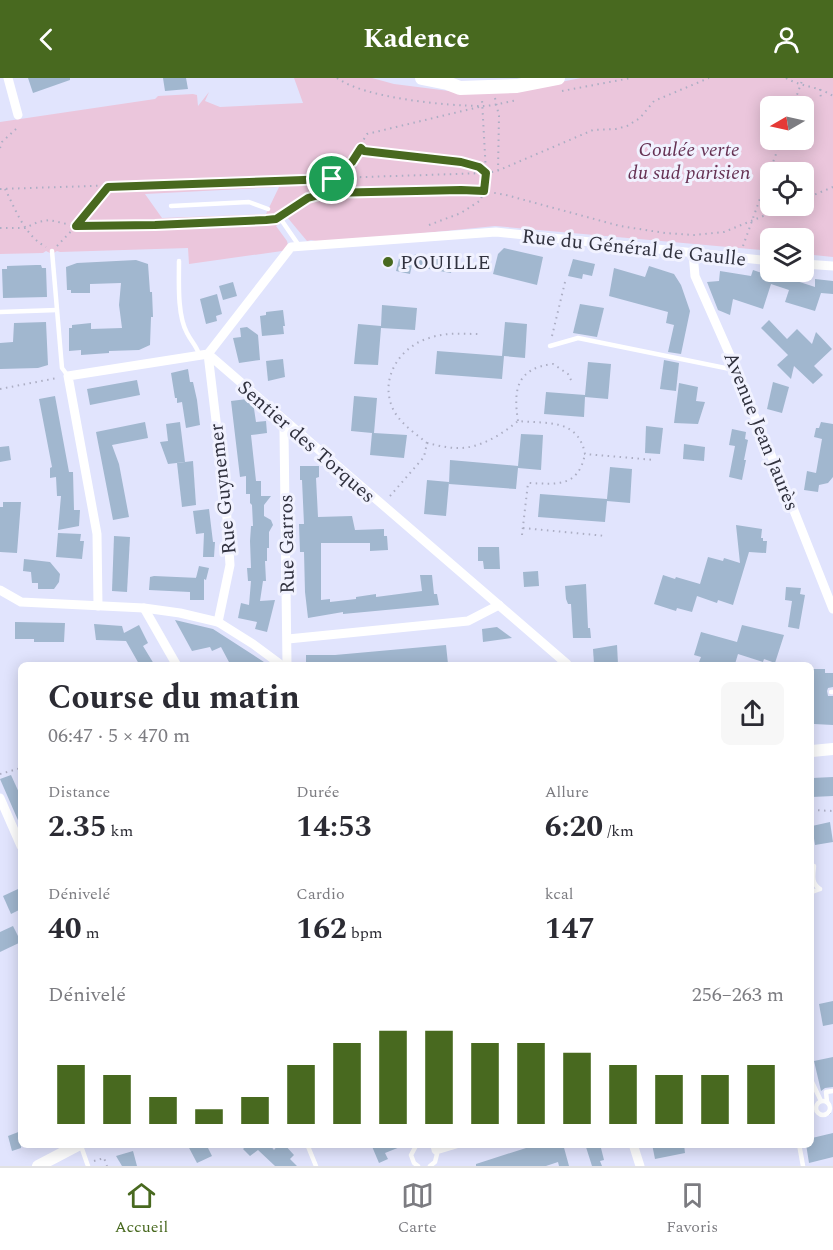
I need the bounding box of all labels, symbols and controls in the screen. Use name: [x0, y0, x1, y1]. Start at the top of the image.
text: Kadence: [363, 18, 470, 60]
icon: back: [30, 23, 63, 56]
icon: person: [770, 23, 803, 56]
north arrow: [760, 96, 814, 150]
map controls: [760, 96, 814, 282]
park label: Coulée verte du sud parisien: [627, 135, 751, 188]
pin: [306, 153, 357, 204]
icon: arrive: [315, 162, 348, 195]
button: locate: [760, 162, 814, 216]
street label: Rue du Général de Gaulle: [520, 221, 747, 275]
button: layers: [760, 228, 814, 282]
place label: POUILLE: [400, 248, 491, 278]
marker: POUILLE: [381, 255, 395, 269]
street label: Avenue Jean Jaurès: [715, 347, 807, 515]
street label: Sentier des Torques: [231, 373, 382, 510]
street label: Rue Guynemer: [201, 422, 245, 556]
street label: Rue Garros: [271, 494, 303, 594]
text: Course du matin: [48, 673, 300, 723]
button: share: [721, 682, 784, 745]
text: 06:47 · 5 × 470 m: [48, 721, 190, 751]
text: Distance: [48, 780, 110, 804]
text: Durée: [296, 780, 340, 804]
text: Allure: [545, 780, 589, 804]
text: 2.35: [48, 804, 107, 850]
text: 14:53: [296, 804, 372, 850]
text: 6:20: [545, 804, 603, 850]
text: km: [107, 819, 133, 843]
text: /km: [603, 819, 634, 843]
text: Dénivelé: [48, 882, 110, 906]
text: Cardio: [296, 882, 345, 906]
text: kcal: [545, 882, 573, 906]
text: 40: [48, 906, 82, 952]
text: 162: [296, 906, 347, 952]
text: 147: [545, 906, 595, 952]
text: m: [82, 921, 99, 945]
text: bpm: [347, 921, 383, 945]
text: Dénivelé: [48, 980, 126, 1010]
text: 256–263 m: [692, 980, 784, 1010]
tab: Accueil: [115, 1179, 168, 1239]
tab: Carte: [398, 1179, 437, 1239]
tab: Favoris: [666, 1179, 718, 1239]

